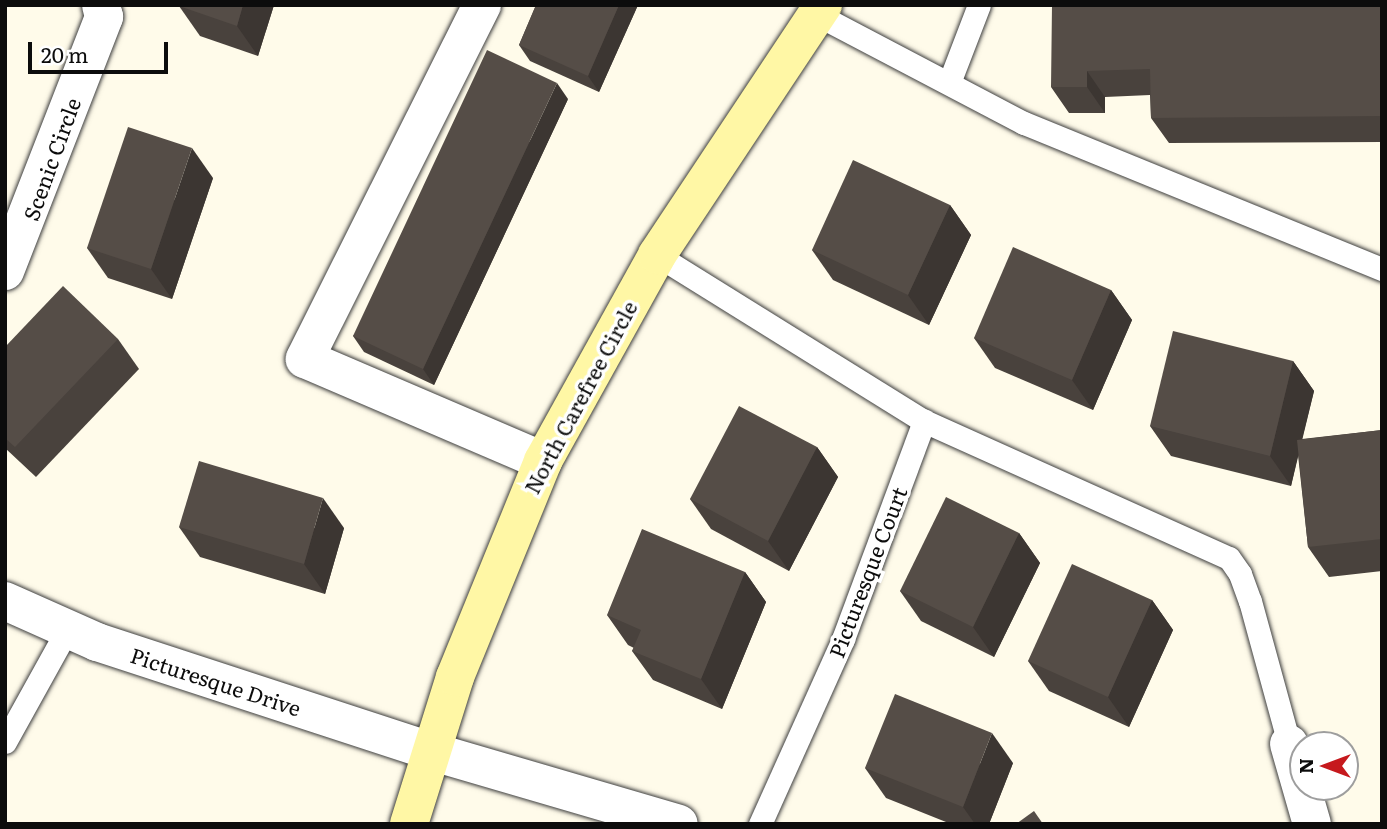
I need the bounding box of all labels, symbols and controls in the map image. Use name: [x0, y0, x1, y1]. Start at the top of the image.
scale bar: [32, 28, 172, 72]
text: 20 m: [41, 38, 88, 69]
street label: Scenic Circle: [17, 94, 85, 224]
street label: North Carefree Circle: [519, 296, 641, 498]
street label: Picturesque Court: [823, 483, 911, 661]
street label: Picturesque Drive: [128, 642, 304, 720]
north arrow: [1289, 731, 1359, 801]
text: N: [1291, 758, 1319, 774]

